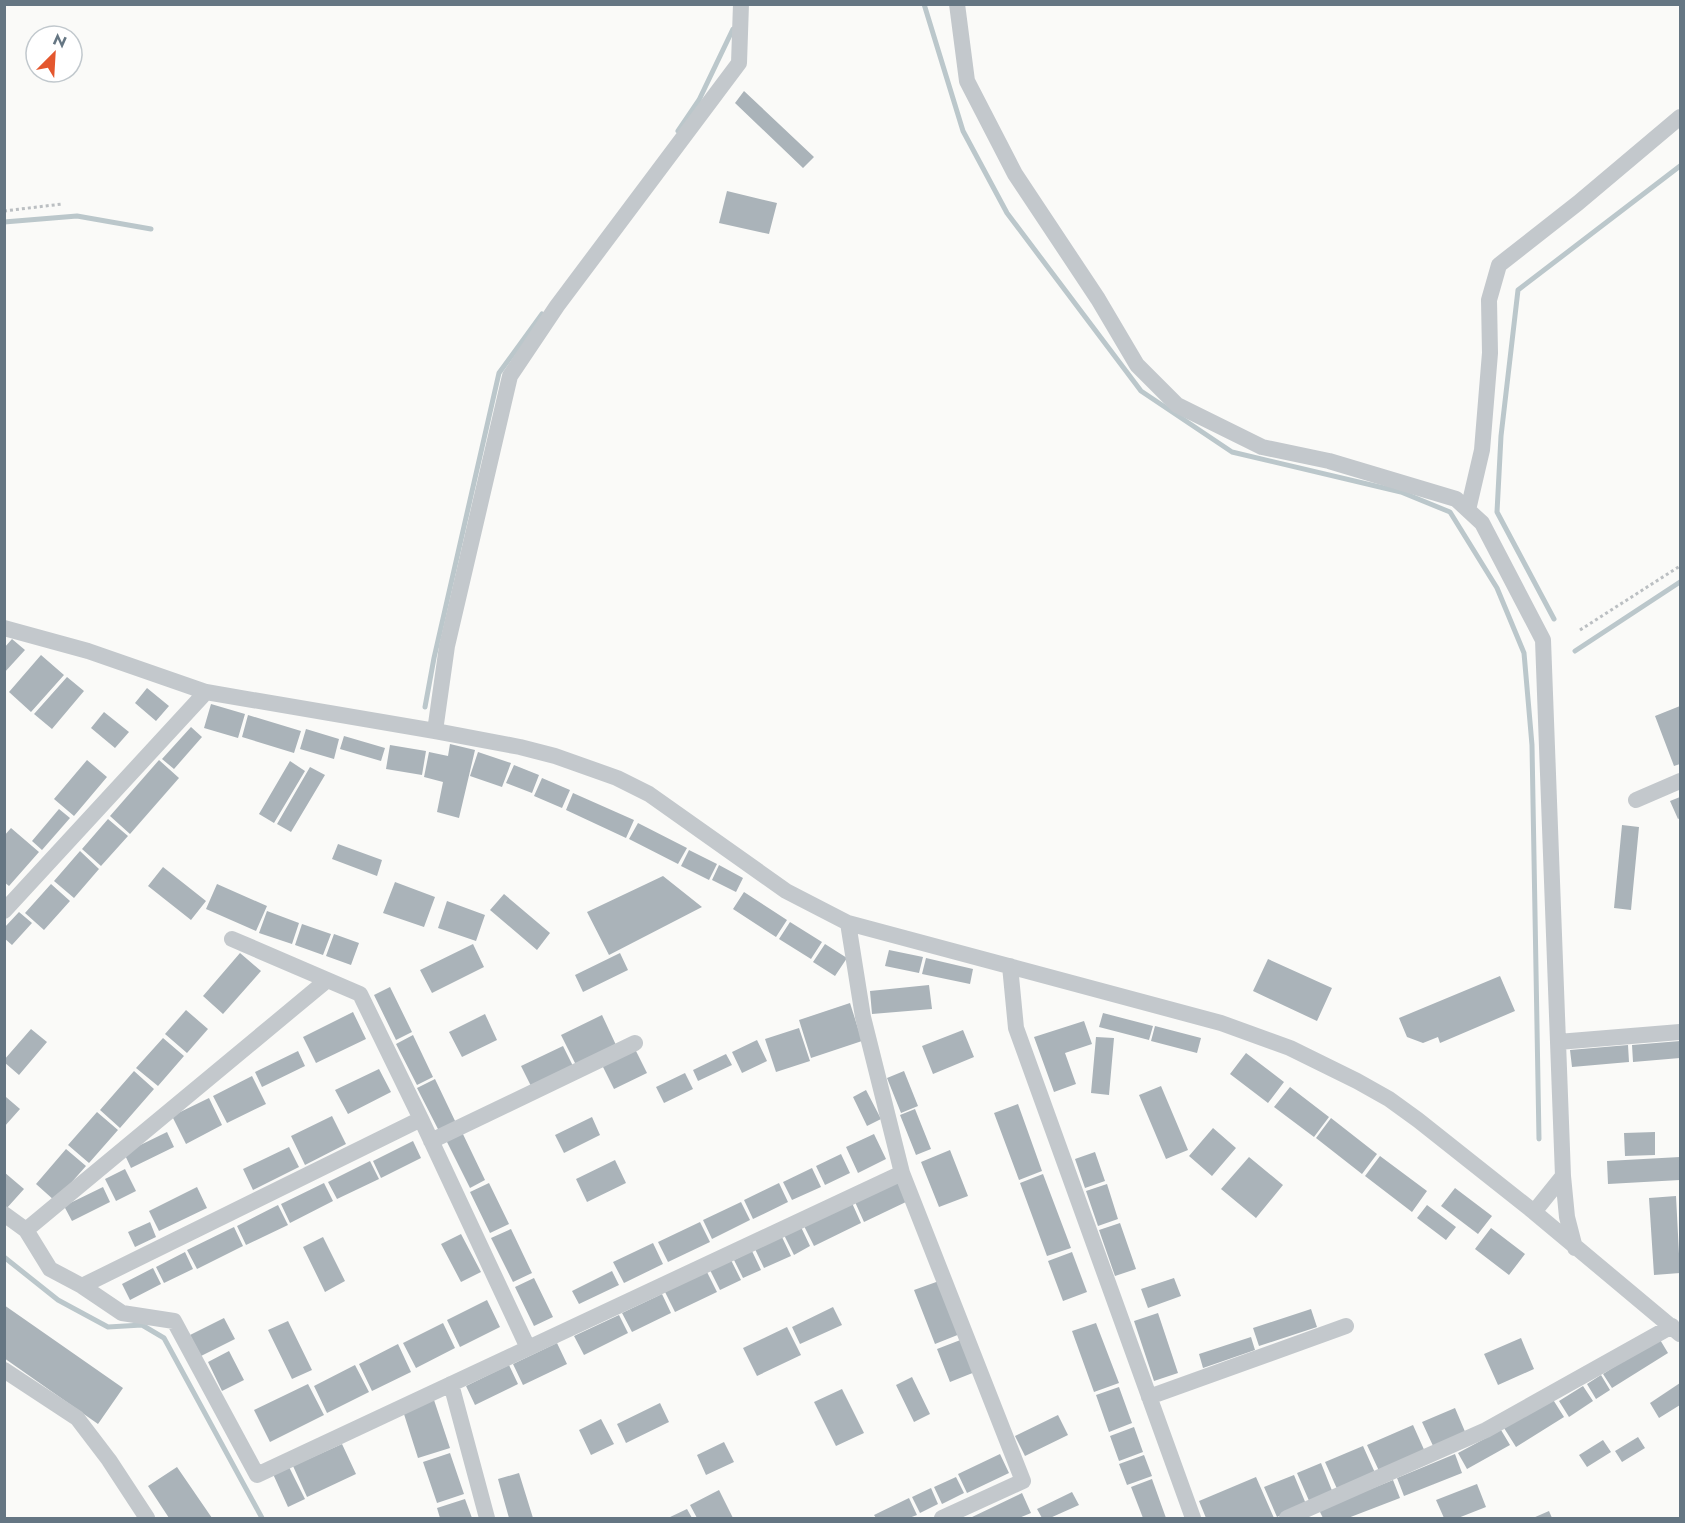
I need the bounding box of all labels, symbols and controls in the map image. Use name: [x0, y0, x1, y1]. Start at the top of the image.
north arrow: [24, 24, 84, 84]
text: N: [49, 28, 70, 54]

